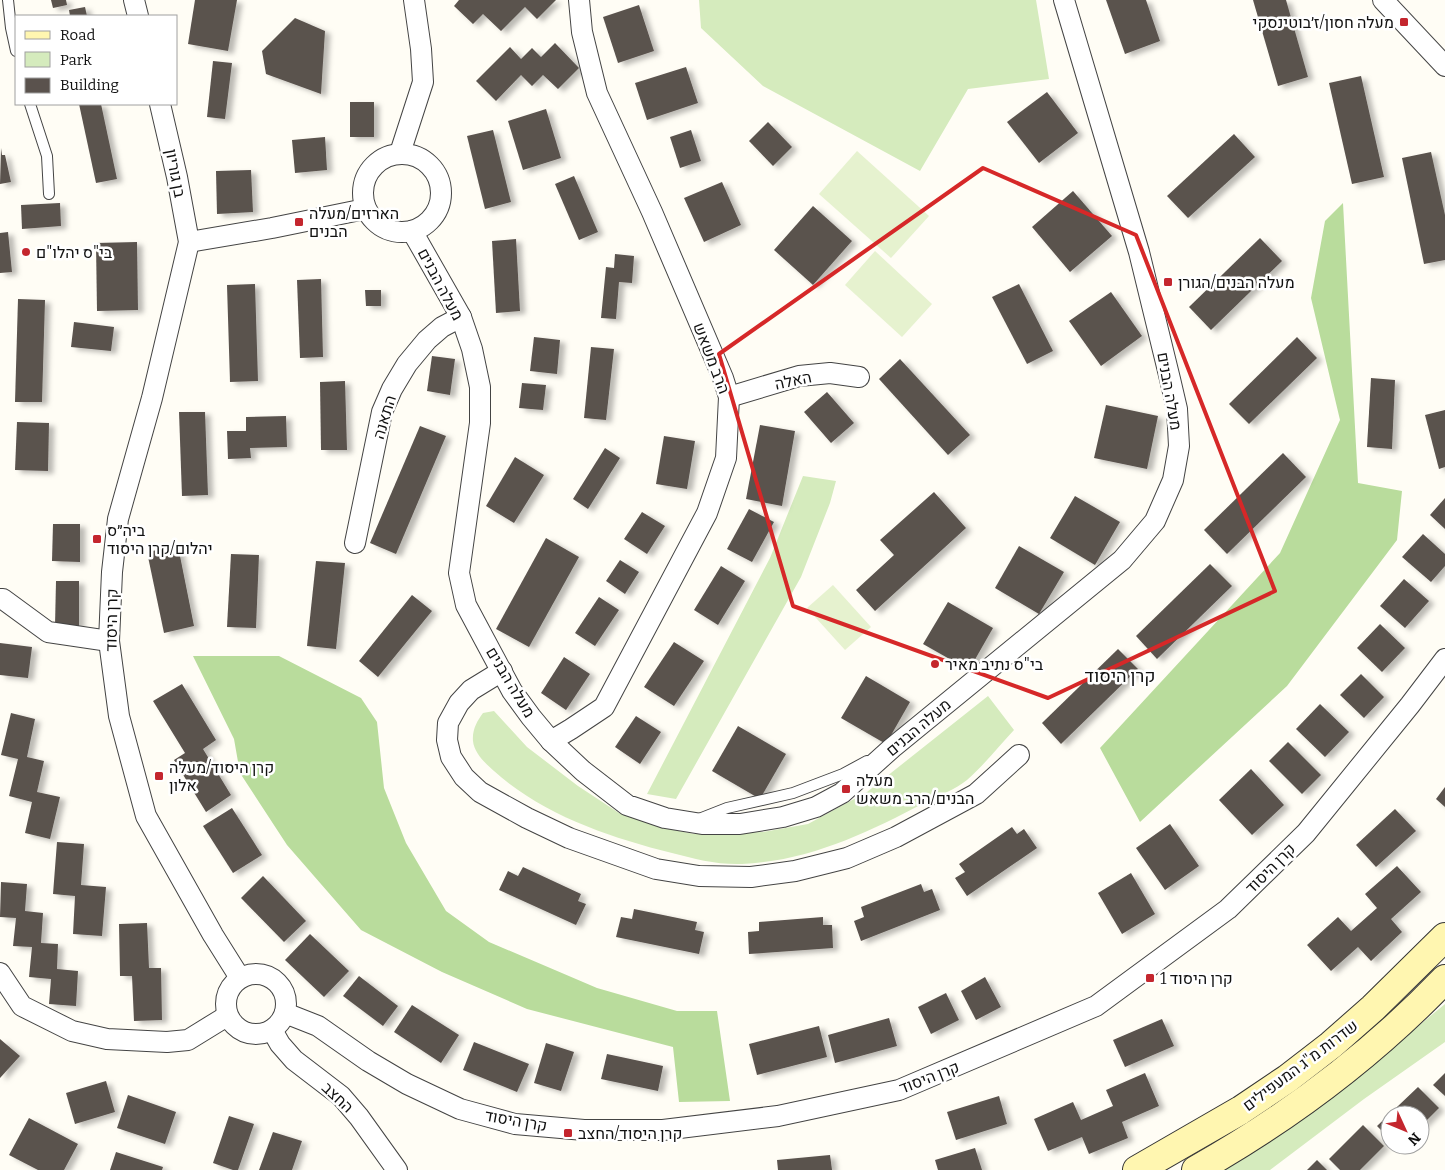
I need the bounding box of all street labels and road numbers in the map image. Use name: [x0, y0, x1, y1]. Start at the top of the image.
street label: בן גוריון: [161, 147, 190, 200]
street label: מעלה הבנים: [414, 245, 467, 324]
street label: הרב משאש: [689, 320, 734, 396]
street label: מעלה הבנים: [1153, 351, 1186, 432]
street label: האלה: [773, 367, 813, 394]
street label: התאנה: [369, 393, 400, 441]
street label: קרן היסוד: [101, 588, 122, 652]
street label: מעלה הבנים: [482, 644, 539, 721]
street label: מעלה הבנים: [882, 695, 955, 760]
street label: קרן היסוד: [1241, 839, 1299, 897]
street label: שדרות מ"ג המעפילים: [1239, 1016, 1362, 1115]
street label: קרן היסוד: [896, 1057, 962, 1098]
street label: החצב: [318, 1078, 357, 1117]
street label: קרן היסוד: [483, 1106, 549, 1135]

